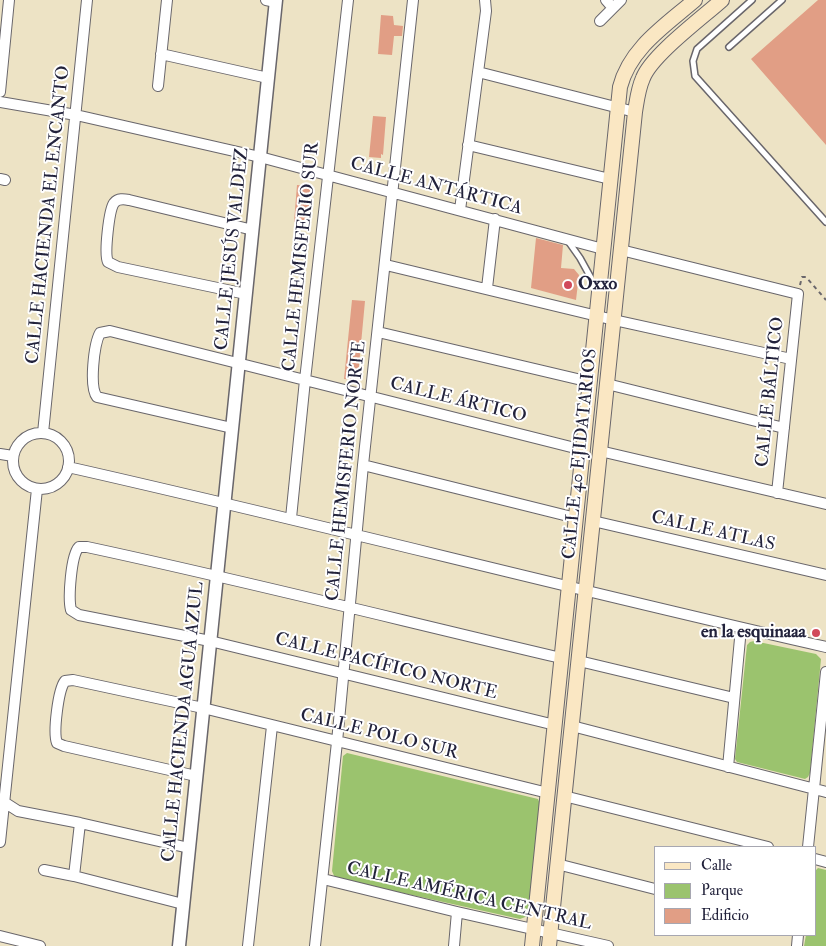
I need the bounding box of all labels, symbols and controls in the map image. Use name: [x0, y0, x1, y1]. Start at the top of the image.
street label: CALLE HACIENDA EL ENCANTO: [23, 65, 75, 365]
street label: CALLE HEMISFERIO SUR: [279, 141, 325, 373]
street label: CALLE JESÚS VALDEZ: [212, 146, 254, 352]
street label: CALLE ANTÁRTICA: [348, 154, 524, 220]
place label: Oxxo: [578, 274, 617, 296]
marker: Oxxo: [562, 279, 574, 291]
street label: CALLE BÁLTICO: [752, 316, 790, 468]
street label: CALLE HEMISFERIO NORTE: [323, 340, 371, 602]
street label: CALLE 40 EJIDATARIOS: [559, 347, 603, 561]
street label: CALLE ÁRTICO: [388, 374, 528, 428]
street label: CALLE ATLAS: [649, 507, 777, 557]
street label: CALLE HACIENDA AGUA AZUL: [159, 581, 209, 863]
place label: en la esquinaaa: [701, 622, 806, 644]
marker: en la esquinaaa: [810, 627, 822, 639]
street label: CALLE PACÍFICO NORTE: [273, 629, 499, 705]
street label: CALLE POLO SUR: [298, 705, 460, 765]
legend: [654, 846, 816, 936]
text: Calle: [701, 856, 732, 875]
street label: CALLE AMÉRICA CENTRAL: [344, 858, 594, 936]
text: Parque: [701, 881, 743, 900]
text: Edificio: [701, 906, 749, 925]

